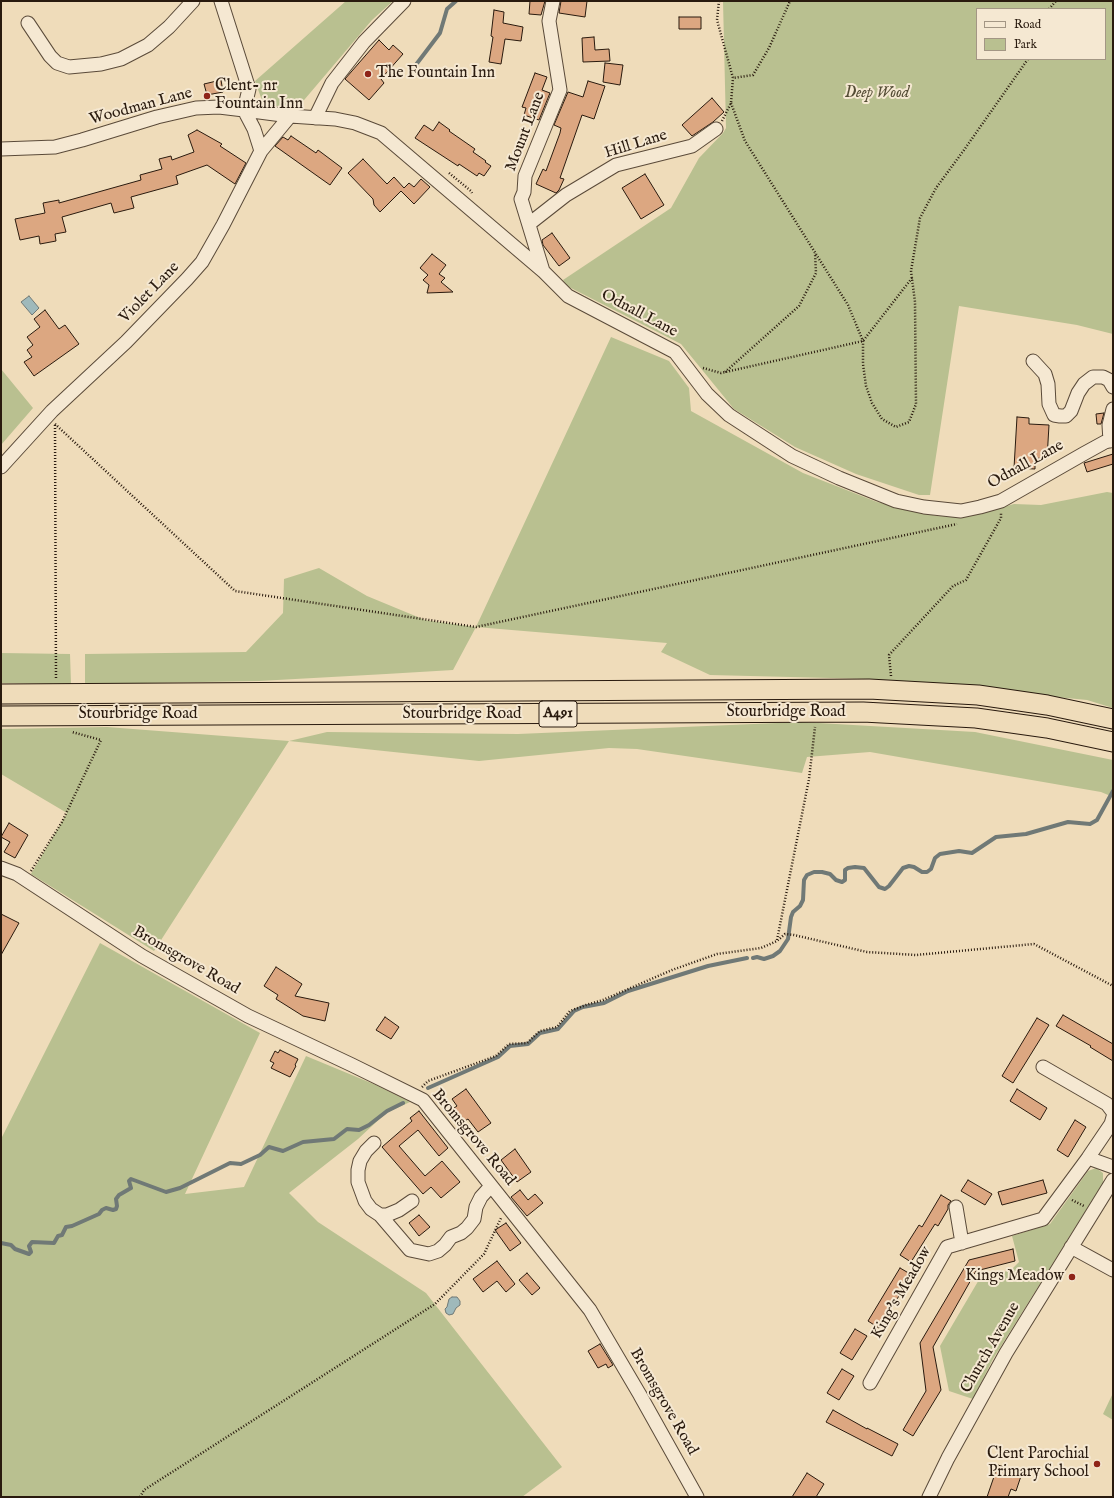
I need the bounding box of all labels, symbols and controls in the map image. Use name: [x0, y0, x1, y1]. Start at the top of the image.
legend: [976, 8, 1106, 60]
text: Road: [1014, 17, 1041, 32]
text: Park: [1014, 37, 1037, 52]
place label: The Fountain Inn: [376, 64, 495, 84]
marker: The Fountain Inn: [363, 69, 373, 79]
place label: Clent- nr Fountain Inn: [215, 77, 303, 115]
street label: Woodman Lane: [87, 84, 195, 130]
park label: Deep Wood: [845, 84, 909, 104]
street label: Mount Lane: [502, 90, 550, 174]
marker: Clent- nr Fountain Inn: [202, 91, 212, 101]
street label: Hill Lane: [602, 126, 670, 164]
street label: Violet Lane: [116, 258, 184, 328]
street label: Odnall Lane: [598, 286, 680, 342]
street label: Odnall Lane: [985, 436, 1067, 494]
road number: A491: [539, 701, 577, 727]
street label: Stourbridge Road: [726, 703, 846, 723]
street label: Stourbridge Road: [78, 705, 198, 725]
street label: Stourbridge Road: [402, 705, 522, 725]
street label: Bromsgrove Road: [129, 923, 243, 999]
street label: Bromsgrove Road: [427, 1086, 519, 1190]
street label: King's Meadow: [868, 1243, 936, 1343]
place label: Kings Meadow: [965, 1267, 1064, 1287]
marker: Kings Meadow: [1067, 1272, 1077, 1282]
street label: Church Avenue: [957, 1299, 1025, 1397]
street label: Bromsgrove Road: [625, 1345, 701, 1459]
place label: Clent Parochial Primary School: [987, 1445, 1089, 1483]
marker: Clent Parochial Primary School: [1092, 1459, 1102, 1469]

